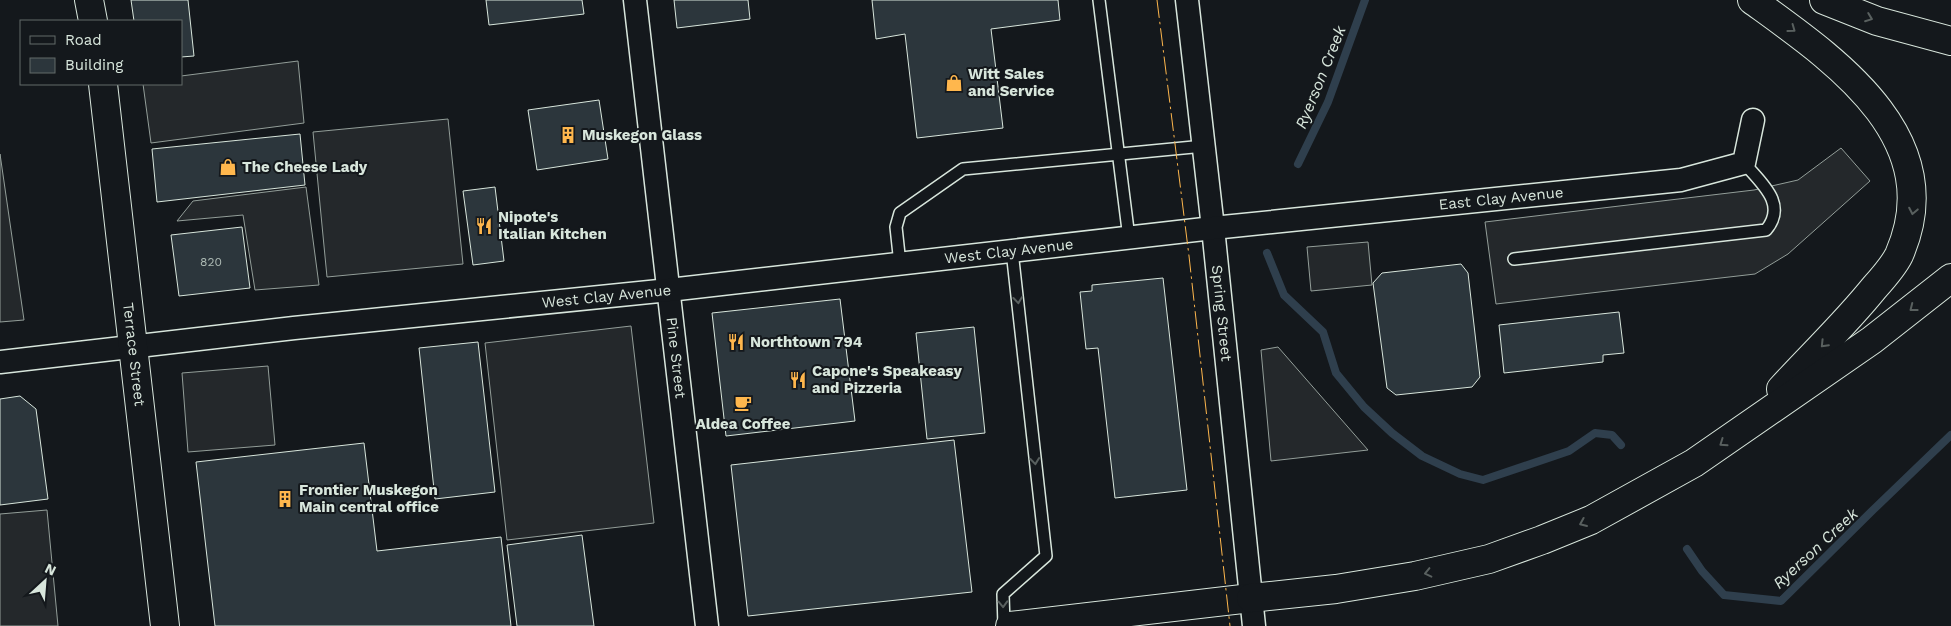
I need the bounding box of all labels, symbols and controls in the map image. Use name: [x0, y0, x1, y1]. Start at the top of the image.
one-way arrow: [1864, 12, 1873, 22]
legend: [20, 20, 182, 85]
water label: Ryerson Creek: [1291, 22, 1350, 131]
one-way arrow: [1786, 23, 1795, 31]
text: Road: [65, 31, 102, 49]
text: Building: [65, 56, 123, 74]
place label: Witt Sales and Service: [968, 65, 1055, 100]
shop icon: Witt Sales and Service: [944, 73, 964, 93]
building icon: Muskegon Glass: [558, 125, 578, 145]
place label: Muskegon Glass: [582, 126, 702, 144]
shop icon: The Cheese Lady: [218, 157, 238, 177]
place label: The Cheese Lady: [242, 158, 368, 176]
street label: East Clay Avenue: [1438, 183, 1564, 214]
one-way arrow: [1908, 207, 1919, 216]
place label: Nipote's Italian Kitchen: [498, 208, 607, 243]
restaurant icon: Nipote's Italian Kitchen: [474, 216, 494, 236]
street label: West Clay Avenue: [943, 235, 1074, 268]
house number: 820: [200, 255, 222, 269]
street label: Spring Street: [1208, 264, 1236, 363]
street label: West Clay Avenue: [541, 281, 672, 312]
one-way arrow: [1012, 296, 1023, 304]
street label: Terrace Street: [119, 302, 149, 408]
one-way arrow: [1909, 302, 1919, 311]
street label: Pine Street: [663, 316, 690, 400]
restaurant icon: Northtown 794: [726, 332, 746, 352]
place label: Northtown 794: [750, 333, 863, 351]
one-way arrow: [1821, 338, 1830, 347]
place label: Capone's Speakeasy and Pizzeria: [812, 362, 962, 397]
restaurant icon: Capone's Speakeasy and Pizzeria: [788, 370, 808, 390]
cafe icon: Aldea Coffee: [733, 393, 753, 413]
place label: Aldea Coffee: [696, 415, 791, 433]
one-way arrow: [1720, 437, 1729, 446]
one-way arrow: [1029, 458, 1040, 466]
place label: Frontier Muskegon Main central office: [299, 481, 439, 516]
building icon: Frontier Muskegon Main central office: [275, 489, 295, 509]
water label: Ryerson Creek: [1769, 503, 1863, 593]
one-way arrow: [1579, 518, 1587, 528]
north arrow: [20, 556, 70, 606]
text: N: [43, 560, 59, 579]
one-way arrow: [1424, 567, 1433, 578]
one-way arrow: [998, 600, 1008, 608]

